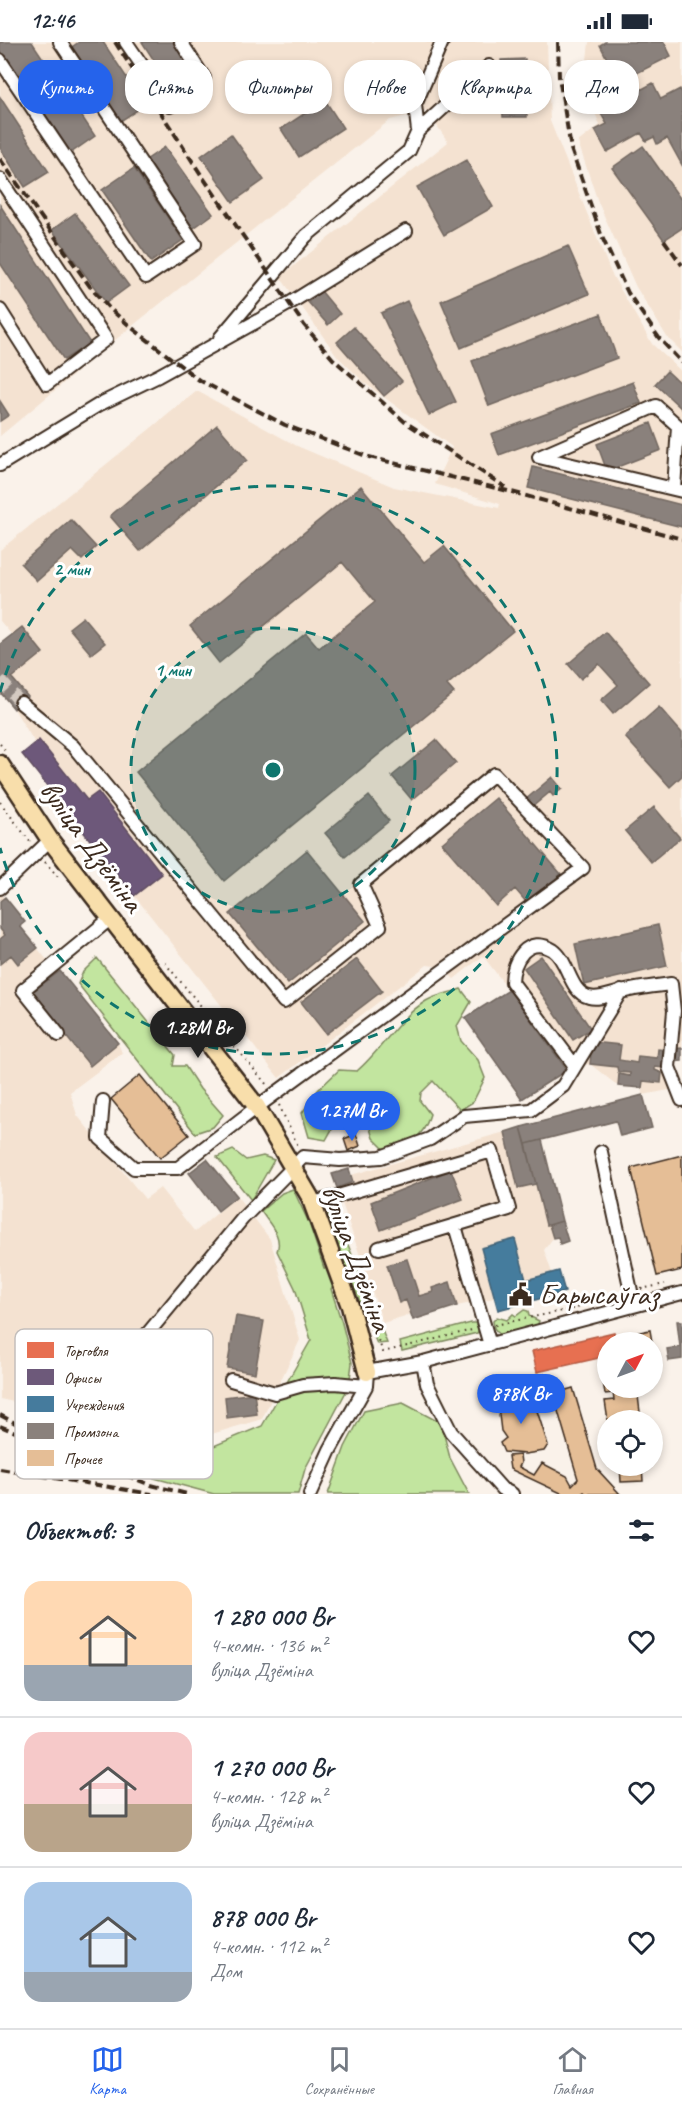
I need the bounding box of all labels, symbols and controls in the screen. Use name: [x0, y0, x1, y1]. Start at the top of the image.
text: 12:46: [30, 7, 74, 35]
chip: Купить: [18, 60, 113, 114]
chip: Снять: [125, 60, 213, 114]
chip: Фильтры: [225, 60, 332, 114]
chip: Новое: [344, 60, 426, 114]
chip: Квартира: [438, 60, 552, 114]
chip: Дом: [564, 60, 639, 114]
text: 2 мин: [54, 558, 91, 580]
text: 1 мин: [155, 659, 192, 681]
centre of rings: [263, 760, 283, 780]
street label: вуліца Дзёміна: [31, 773, 154, 921]
pin: 1.28M Br: [136, 1008, 260, 1059]
text: 1.28M Br: [164, 1015, 232, 1040]
pin: 1.27M Br: [290, 1091, 414, 1142]
text: 1.27M Br: [318, 1098, 386, 1123]
street label: вуліца Дзёміна: [313, 1179, 402, 1339]
place label: Барысаўгаз: [539, 1275, 661, 1313]
public building icon: Барысаўгаз: [508, 1281, 534, 1307]
legend: [15, 1329, 213, 1479]
north arrow: [597, 1332, 663, 1398]
map controls: [597, 1332, 663, 1476]
text: Торговля: [64, 1341, 109, 1361]
text: Офисы: [64, 1368, 102, 1388]
pin: 878K Br: [466, 1374, 576, 1425]
text: 878K Br: [491, 1381, 551, 1406]
text: Учреждения: [64, 1395, 125, 1415]
button: locate: [597, 1410, 663, 1476]
text: Промзона: [64, 1422, 119, 1442]
text: Прочее: [64, 1449, 103, 1469]
text: Объектов: 3: [24, 1514, 133, 1547]
icon: filters: [625, 1514, 658, 1547]
text: 1 280 000 Br: [210, 1600, 334, 1633]
icon: home: [72, 1605, 144, 1677]
icon: heart: [625, 1625, 658, 1658]
text: 4-комн. · 136 m²: [210, 1633, 327, 1658]
text: вуліца Дзёміна: [210, 1658, 313, 1683]
text: 1 270 000 Br: [210, 1751, 334, 1784]
icon: home: [72, 1756, 144, 1828]
icon: heart: [625, 1776, 658, 1809]
text: 4-комн. · 128 m²: [210, 1784, 327, 1809]
text: вуліца Дзёміна: [210, 1809, 313, 1834]
text: 878 000 Br: [210, 1901, 316, 1934]
icon: home: [72, 1906, 144, 1978]
icon: heart: [625, 1926, 658, 1959]
text: 4-комн. · 112 m²: [210, 1934, 327, 1959]
text: Дом: [210, 1959, 242, 1984]
tab: Карта: [89, 2043, 126, 2099]
tab: Сохранённые: [304, 2043, 374, 2099]
tab: Главная: [553, 2043, 593, 2099]

